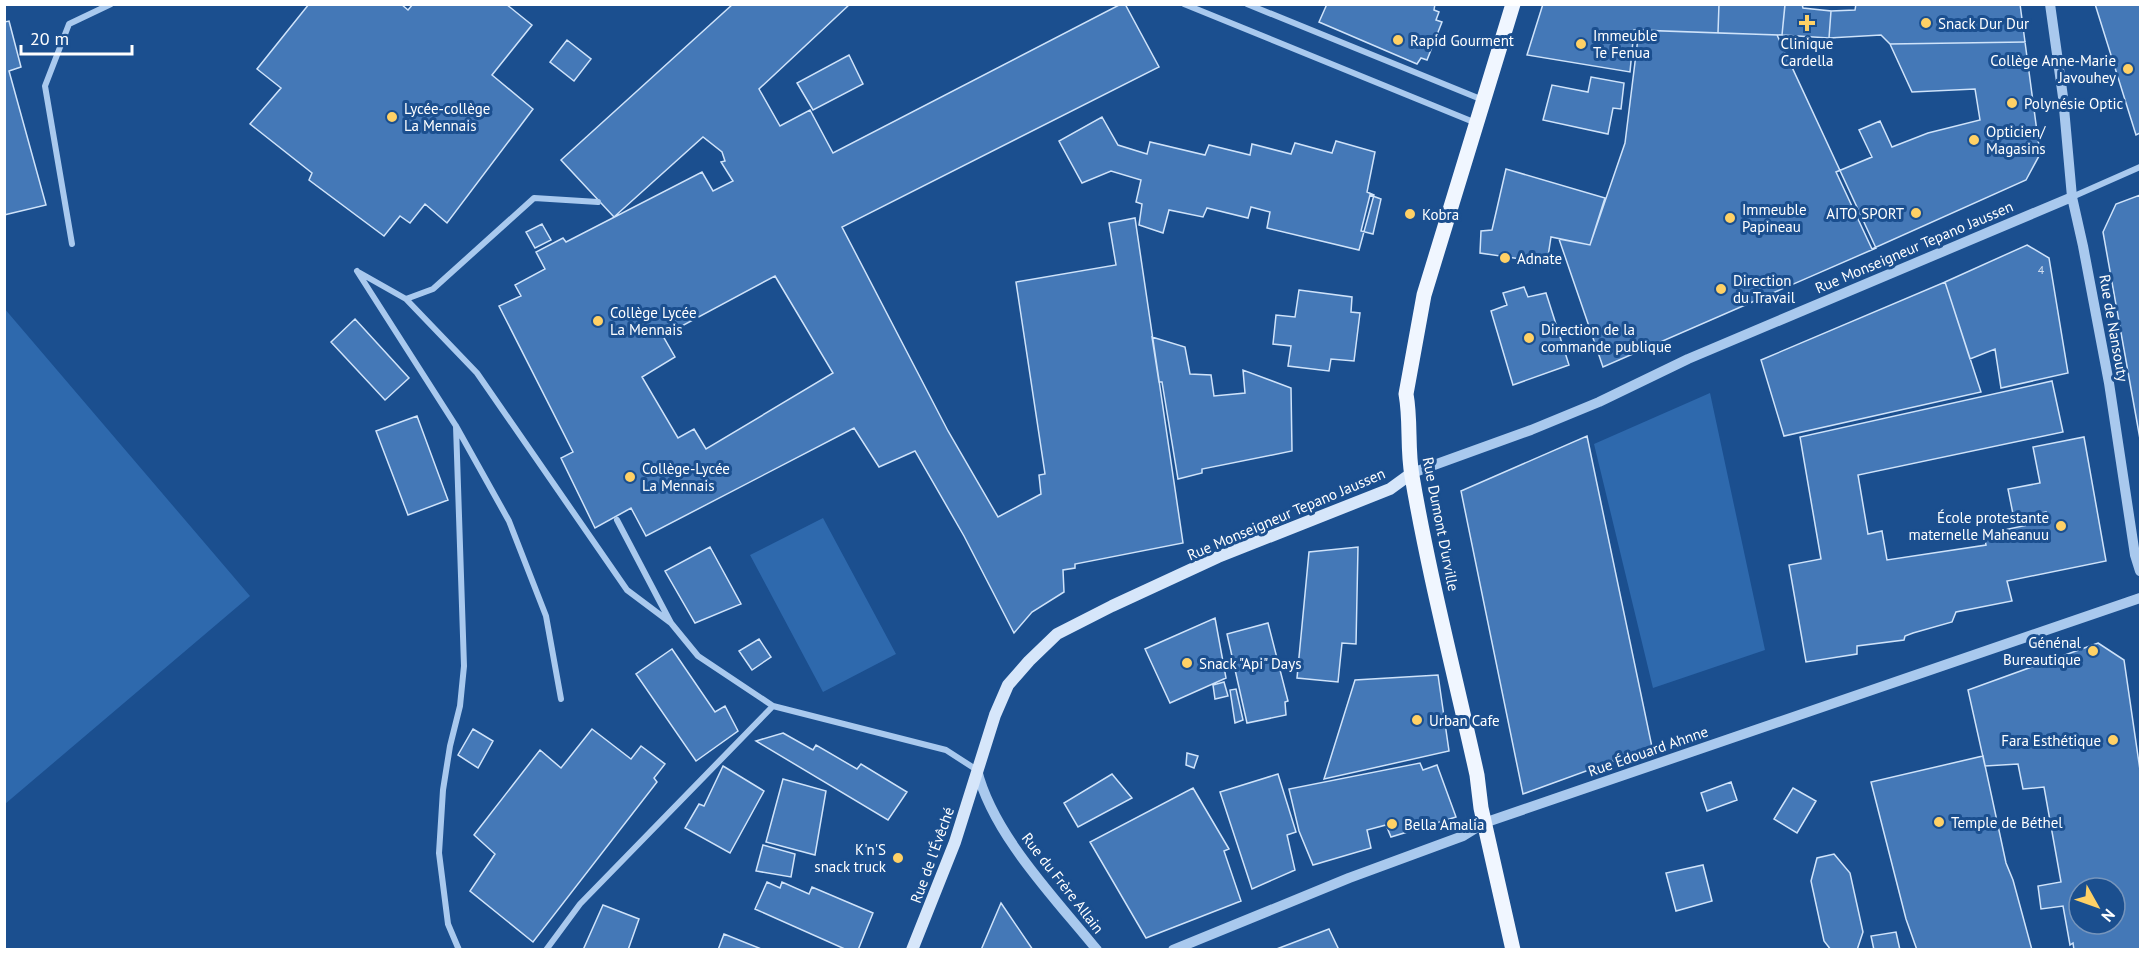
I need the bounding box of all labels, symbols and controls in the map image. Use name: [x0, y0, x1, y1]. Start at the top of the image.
marker: Clinique Cardella: [1798, 14, 1816, 32]
place label: Snack Dur Dur: [1938, 14, 2029, 33]
marker: Snack Dur Dur: [1919, 16, 1933, 30]
scale bar: [21, 18, 132, 56]
place label: Immeuble Te Fenua: [1593, 26, 1658, 62]
text: 20 m: [30, 27, 69, 50]
place label: Rapid Gourment: [1410, 31, 1514, 50]
marker: Rapid Gourment: [1391, 33, 1405, 47]
place label: Clinique Cardella: [1781, 34, 1833, 70]
marker: Immeuble Te Fenua: [1574, 37, 1588, 51]
place label: Collège Anne-Marie Javouhey: [1990, 51, 2116, 87]
marker: Collège Anne-Marie Javouhey: [2121, 62, 2135, 76]
place label: Polynésie Optic: [2024, 94, 2124, 113]
marker: Polynésie Optic: [2005, 96, 2019, 110]
place label: Lycée-collège La Mennais: [404, 99, 490, 135]
marker: Lycée-collège La Mennais: [385, 110, 399, 124]
place label: Opticien/ Magasins: [1986, 122, 2046, 158]
marker: Opticien/ Magasins: [1967, 133, 1981, 147]
street label: Rue Monseigneur Tepano Jaussen: [1812, 197, 2016, 297]
place label: Immeuble Papineau: [1742, 200, 1807, 236]
place label: AITO SPORT: [1826, 204, 1905, 223]
place label: Kobra: [1422, 205, 1459, 224]
marker: AITO SPORT: [1909, 206, 1923, 220]
marker: Kobra: [1403, 207, 1417, 221]
marker: Immeuble Papineau: [1723, 211, 1737, 225]
place label: Adnate: [1517, 249, 1562, 268]
marker: Adnate: [1498, 251, 1512, 265]
house number: 4: [2038, 262, 2045, 277]
place label: Direction du Travail: [1733, 271, 1796, 307]
street label: Rue de Nansouty: [2095, 273, 2133, 383]
marker: Direction du Travail: [1714, 282, 1728, 296]
place label: Collège Lycée La Mennais: [610, 303, 697, 339]
marker: Collège Lycée La Mennais: [591, 314, 605, 328]
place label: Direction de la commande publique: [1541, 320, 1672, 356]
marker: Direction de la commande publique: [1522, 331, 1536, 345]
street label: Rue Dumont D'urville: [1419, 455, 1463, 593]
place label: Collège-Lycée La Mennais: [642, 459, 730, 495]
street label: Rue Monseigneur Tepano Jaussen: [1184, 464, 1388, 564]
marker: Collège-Lycée La Mennais: [623, 470, 637, 484]
place label: École protestante maternelle Maheanuu: [1909, 508, 2049, 544]
marker: École protestante maternelle Maheanuu: [2054, 519, 2068, 533]
place label: Génénal Bureautique: [2003, 633, 2082, 669]
marker: Génénal Bureautique: [2086, 644, 2100, 658]
place label: Snack "Api" Days: [1199, 654, 1302, 673]
marker: Snack "Api" Days: [1180, 656, 1194, 670]
place label: Urban Cafe: [1429, 711, 1500, 730]
marker: Urban Cafe: [1410, 713, 1424, 727]
street label: Rue Édouard Ahnne: [1585, 722, 1711, 780]
place label: Fara Esthétique: [2001, 731, 2101, 750]
marker: Fara Esthétique: [2106, 733, 2120, 747]
street label: Rue de l'Évêché: [906, 804, 958, 906]
place label: Temple de Béthel: [1951, 813, 2063, 832]
place label: Bella Amalia: [1404, 815, 1484, 834]
marker: Temple de Béthel: [1932, 815, 1946, 829]
marker: Bella Amalia: [1385, 817, 1399, 831]
street label: Rue du Frère Allain: [1018, 829, 1108, 937]
place label: K'n'S snack truck: [814, 840, 887, 876]
marker: K'n'S snack truck: [891, 851, 905, 865]
north arrow: [2067, 876, 2127, 936]
text: N: [2097, 905, 2120, 926]

